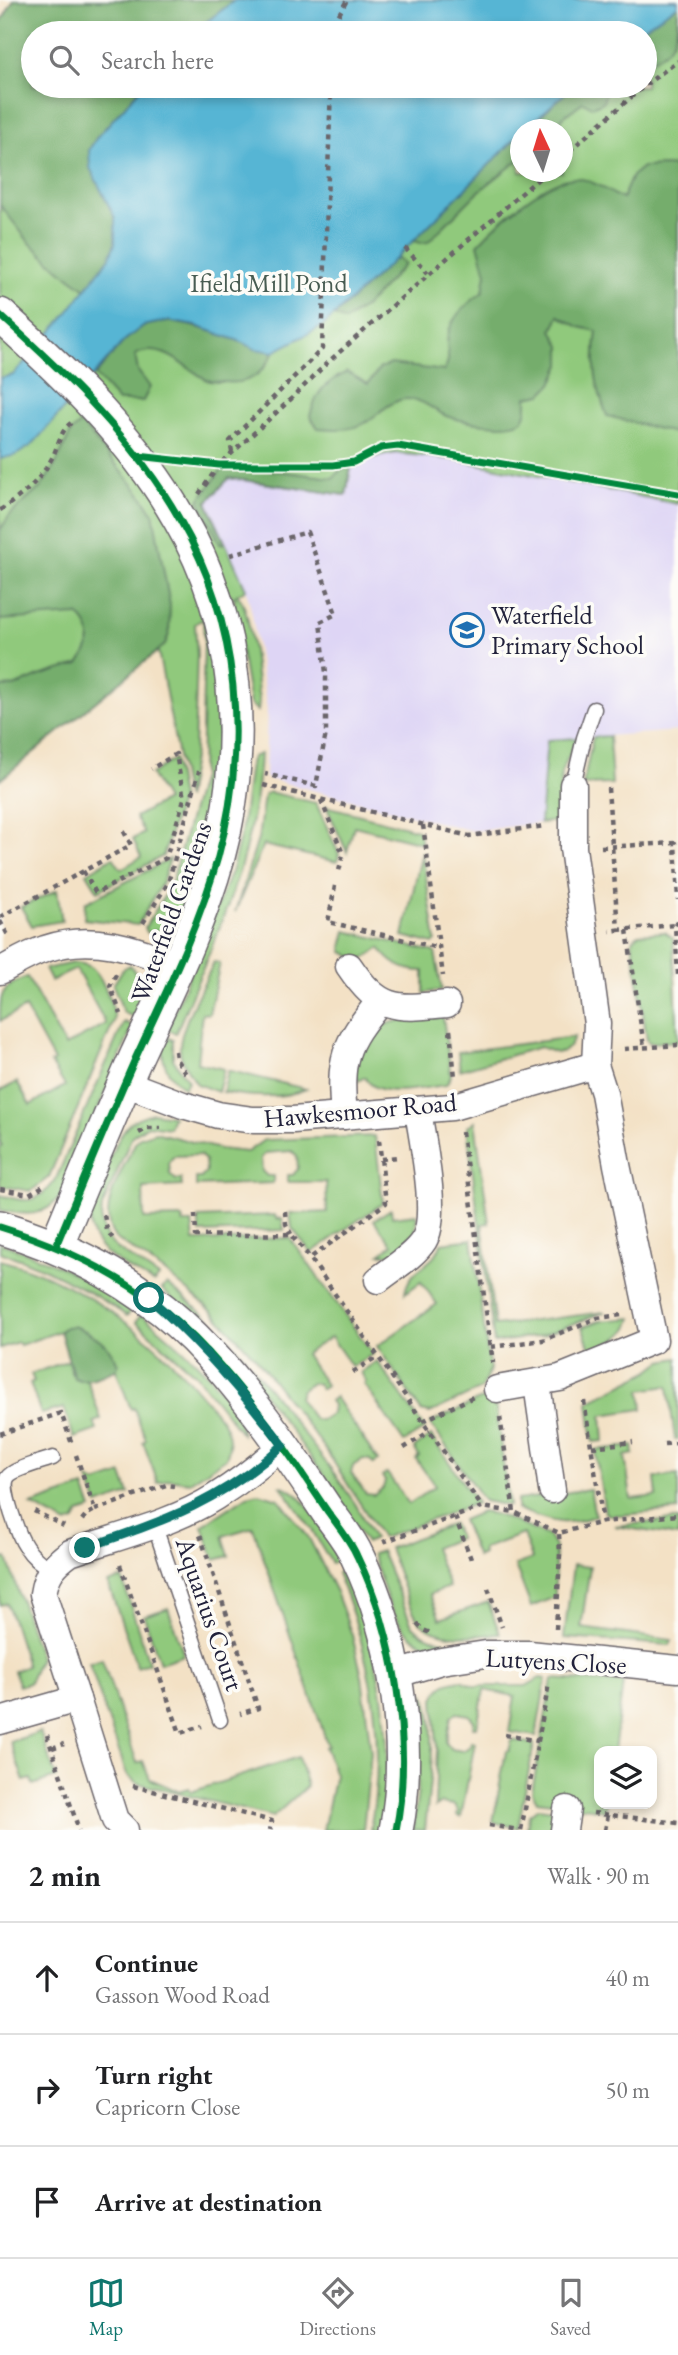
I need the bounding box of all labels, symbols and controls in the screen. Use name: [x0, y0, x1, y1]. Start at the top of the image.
search box: [21, 21, 657, 98]
icon: search: [45, 41, 83, 79]
text: Search here: [101, 43, 214, 77]
north arrow: [510, 119, 573, 182]
park label: Ifield Mill Pond: [190, 266, 349, 300]
place label: Waterfield Primary School: [491, 598, 644, 662]
school or university icon: Waterfield Primary School: [448, 611, 486, 649]
street label: Waterfield Gardens: [122, 817, 220, 1007]
street label: Hawkesmoor Road: [262, 1085, 459, 1135]
route start: [133, 1282, 164, 1313]
route end: [69, 1532, 100, 1563]
street label: Aquarius Court: [168, 1532, 252, 1695]
street label: Lutyens Close: [485, 1640, 627, 1682]
map controls: [594, 1746, 657, 1809]
button: layers: [594, 1746, 657, 1809]
text: 2 min: [28, 1856, 101, 1895]
text: Walk · 90 m: [547, 1861, 650, 1891]
text: Continue: [95, 1946, 198, 1980]
icon: ahead: [28, 1959, 66, 1997]
text: 40 m: [605, 1963, 650, 1993]
text: Gasson Wood Road: [95, 1980, 270, 2010]
text: Turn right: [95, 2058, 213, 2092]
icon: right: [28, 2071, 66, 2109]
text: 50 m: [605, 2075, 650, 2105]
text: Capricorn Close: [95, 2092, 240, 2122]
icon: arrive: [28, 2183, 66, 2221]
text: Arrive at destination: [95, 2185, 322, 2219]
tab: Map: [87, 2274, 125, 2341]
tab: Directions: [299, 2274, 376, 2341]
tab: Saved: [550, 2274, 591, 2341]

